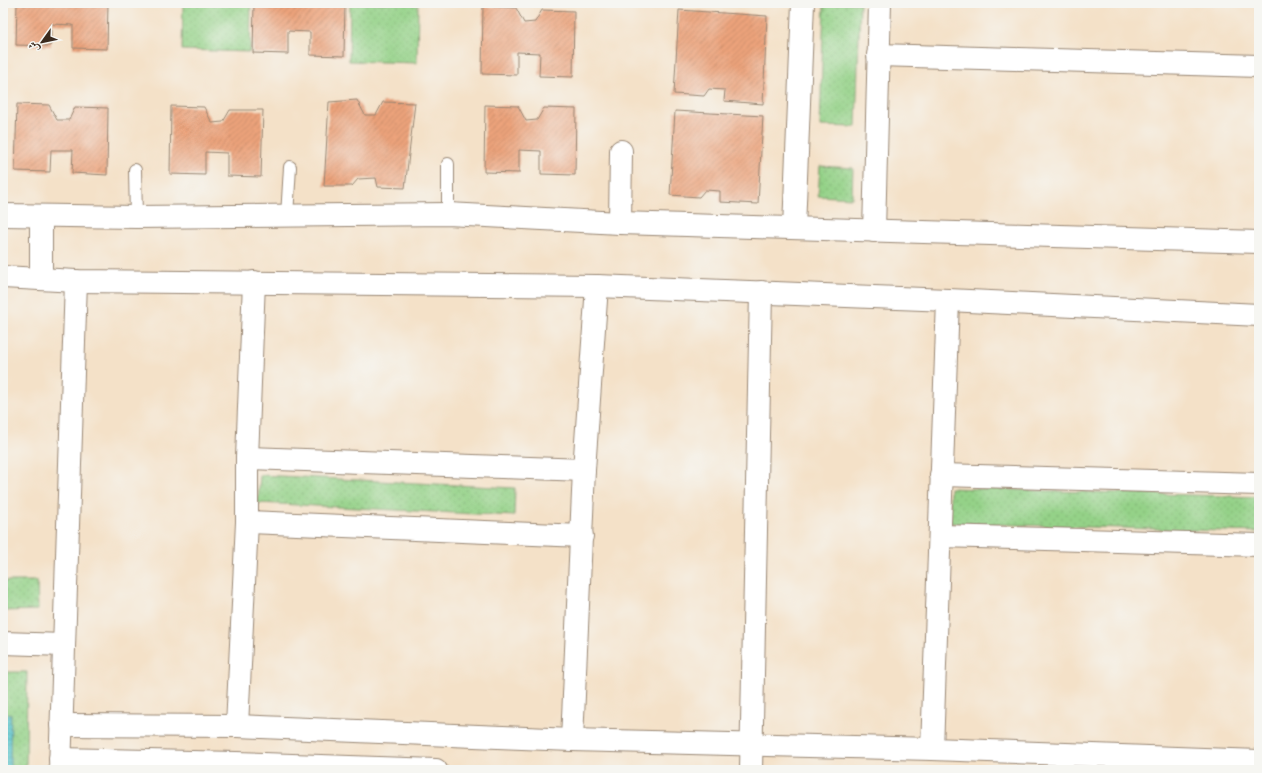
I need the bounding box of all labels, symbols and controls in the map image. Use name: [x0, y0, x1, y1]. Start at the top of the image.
north arrow: [22, 22, 62, 62]
text: ش: [25, 38, 43, 56]

